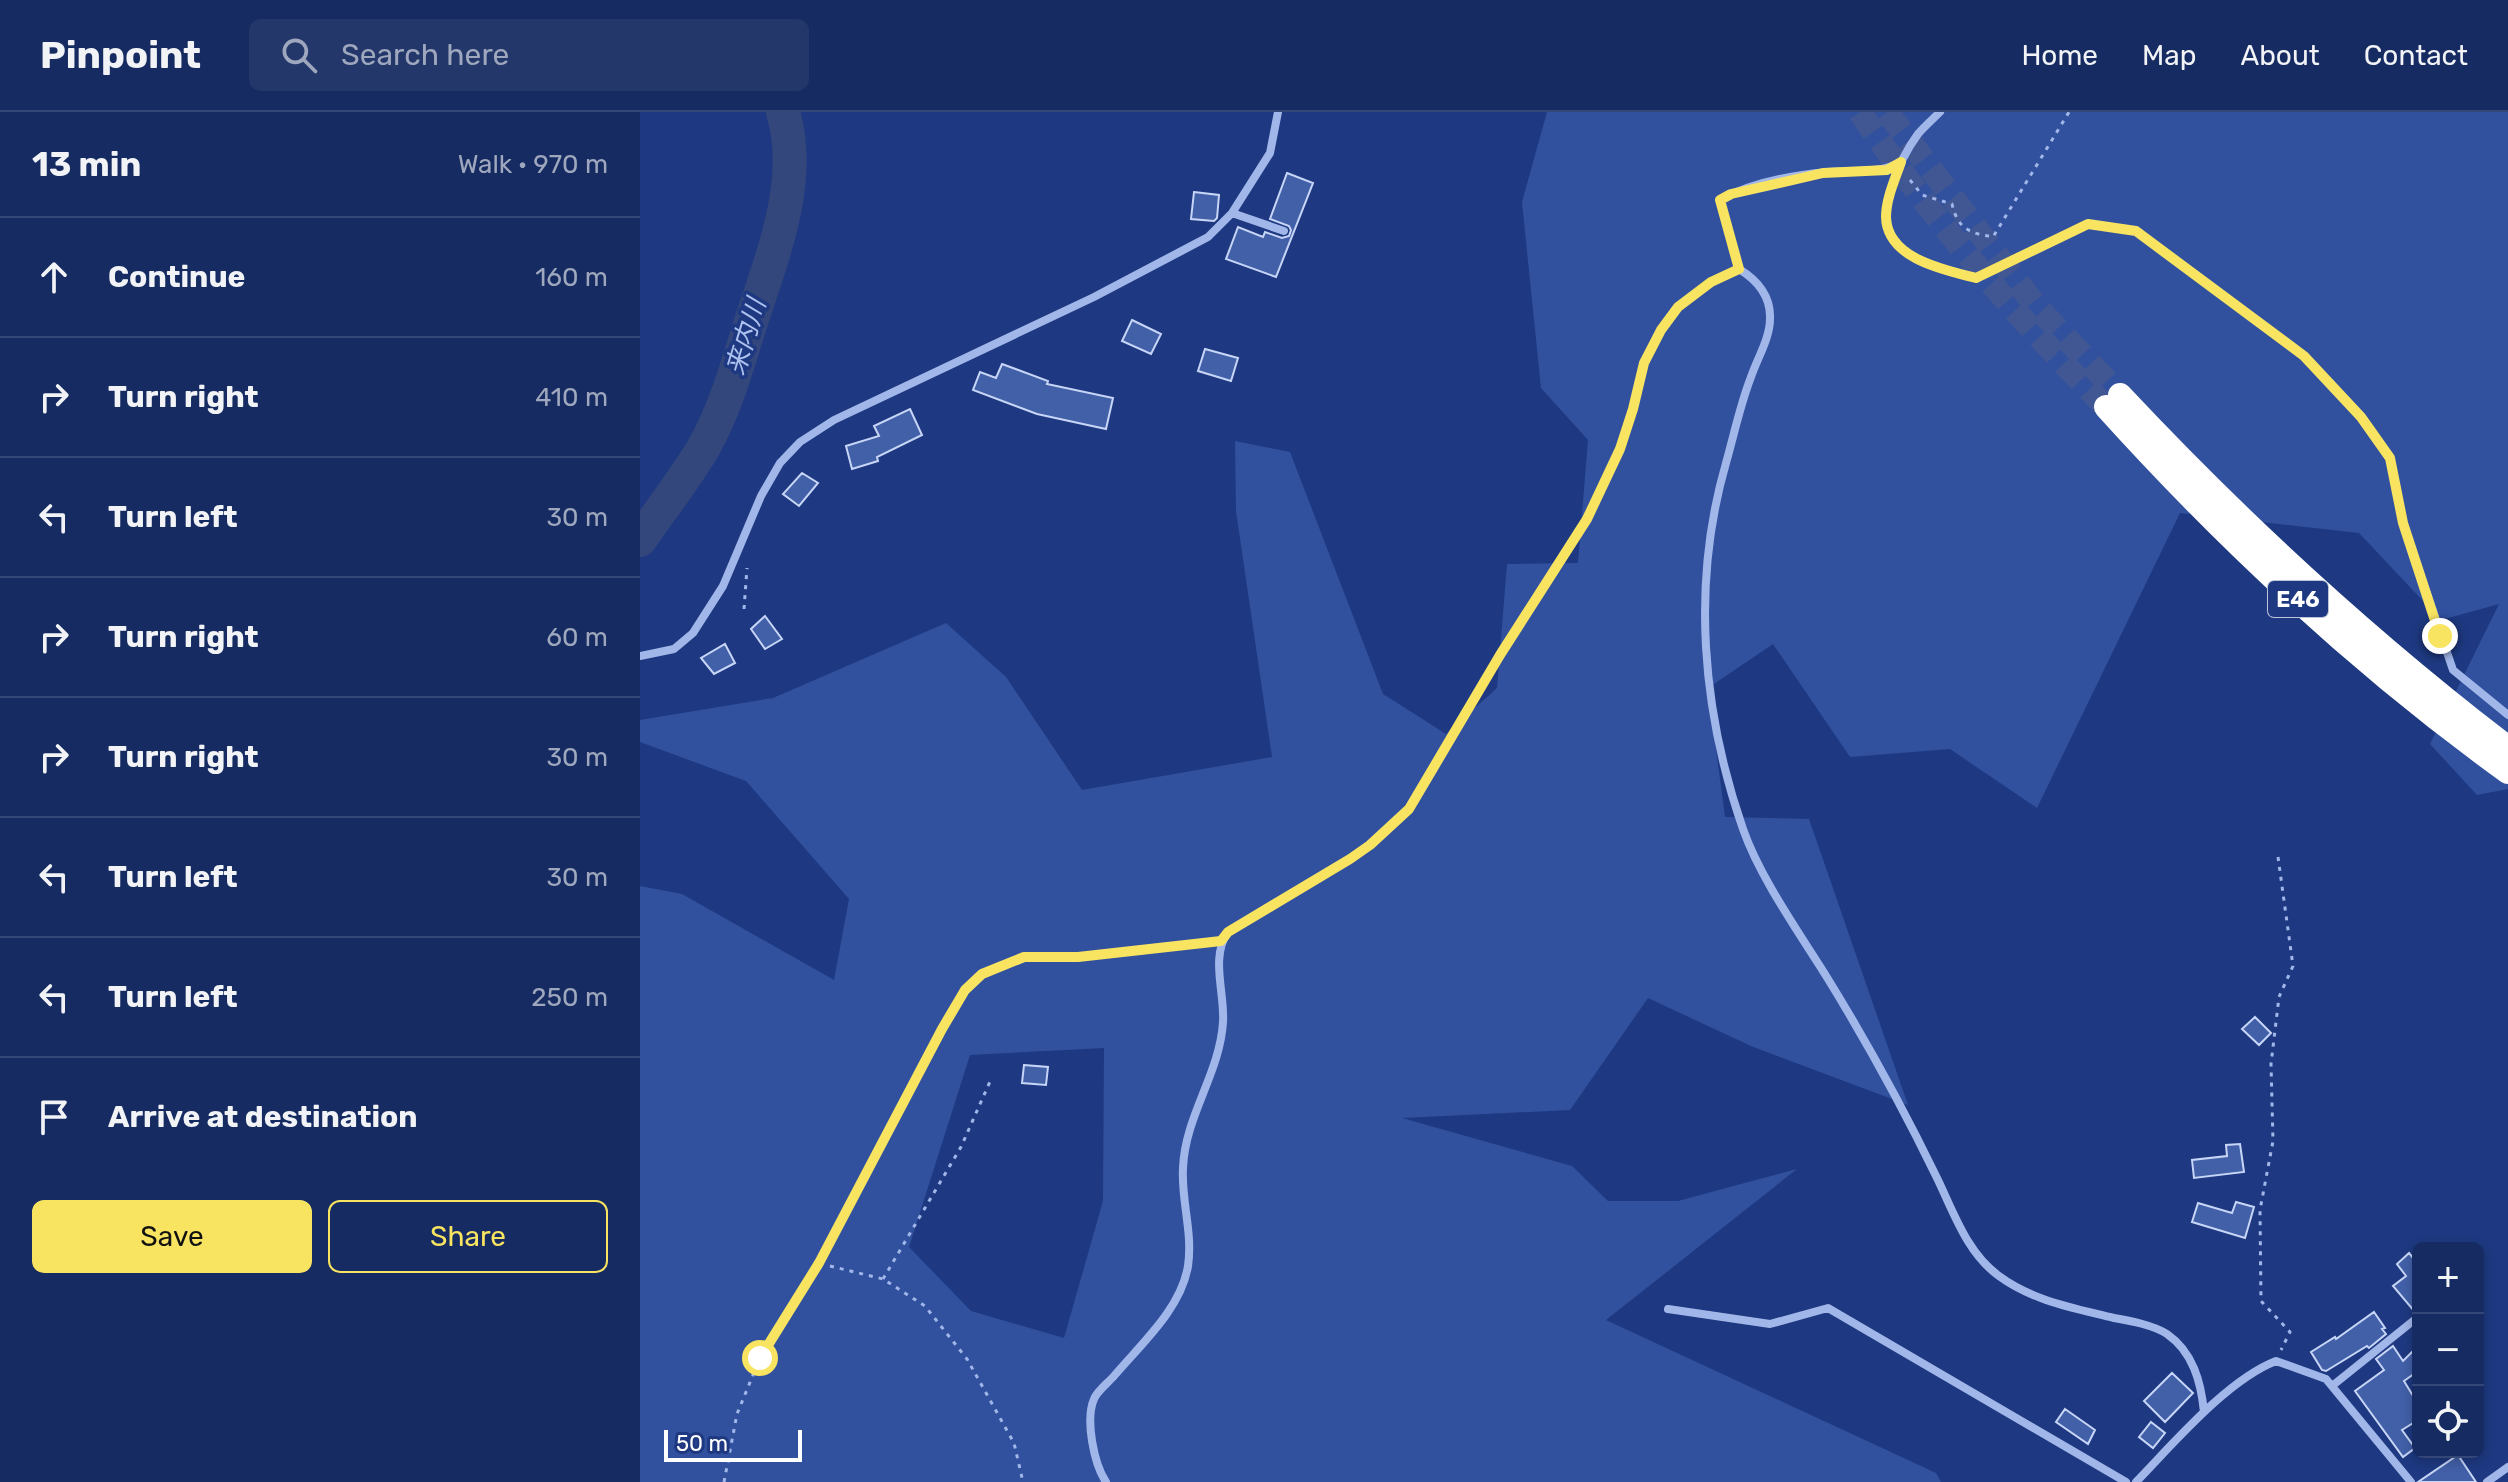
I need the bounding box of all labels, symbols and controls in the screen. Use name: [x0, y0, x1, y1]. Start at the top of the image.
search box: [249, 19, 809, 91]
text: Pinpoint: [40, 32, 201, 78]
icon: search: [277, 33, 321, 77]
text: Search here: [341, 37, 509, 73]
text: Home: [2021, 39, 2098, 72]
text: Map: [2142, 39, 2196, 72]
text: About: [2240, 39, 2320, 72]
text: Contact: [2364, 39, 2468, 72]
text: 13 min: [32, 144, 141, 185]
text: Walk · 970 m: [458, 149, 608, 180]
icon: ahead: [32, 255, 76, 299]
text: Continue: [108, 259, 245, 295]
text: 160 m: [535, 262, 608, 293]
water label: 来内川: [720, 292, 773, 379]
icon: right: [32, 375, 76, 419]
text: Turn right: [108, 379, 259, 415]
text: 410 m: [535, 382, 608, 413]
icon: left: [32, 495, 76, 539]
text: Turn left: [108, 499, 238, 535]
text: 30 m: [546, 502, 608, 533]
road number: E46: [2268, 581, 2328, 617]
icon: right: [32, 615, 76, 659]
route end: [2422, 618, 2458, 654]
text: Turn right: [108, 619, 259, 655]
text: 60 m: [546, 622, 608, 653]
icon: right: [32, 735, 76, 779]
text: Turn right: [108, 739, 259, 775]
text: 30 m: [546, 742, 608, 773]
icon: left: [32, 855, 76, 899]
text: Turn left: [108, 859, 238, 895]
text: 30 m: [546, 862, 608, 893]
icon: left: [32, 975, 76, 1019]
text: Turn left: [108, 979, 238, 1015]
text: 250 m: [531, 982, 608, 1013]
icon: arrive: [32, 1095, 76, 1139]
text: Arrive at destination: [108, 1099, 418, 1135]
button: Save: [32, 1200, 312, 1273]
button: Share: [328, 1200, 608, 1273]
map controls: [2412, 1242, 2484, 1458]
button: +: [2412, 1242, 2484, 1314]
button: −: [2412, 1314, 2484, 1386]
route start: [742, 1340, 778, 1376]
button: locate: [2412, 1386, 2484, 1458]
scale bar: [664, 1426, 802, 1462]
text: 50 m: [676, 1430, 728, 1457]

